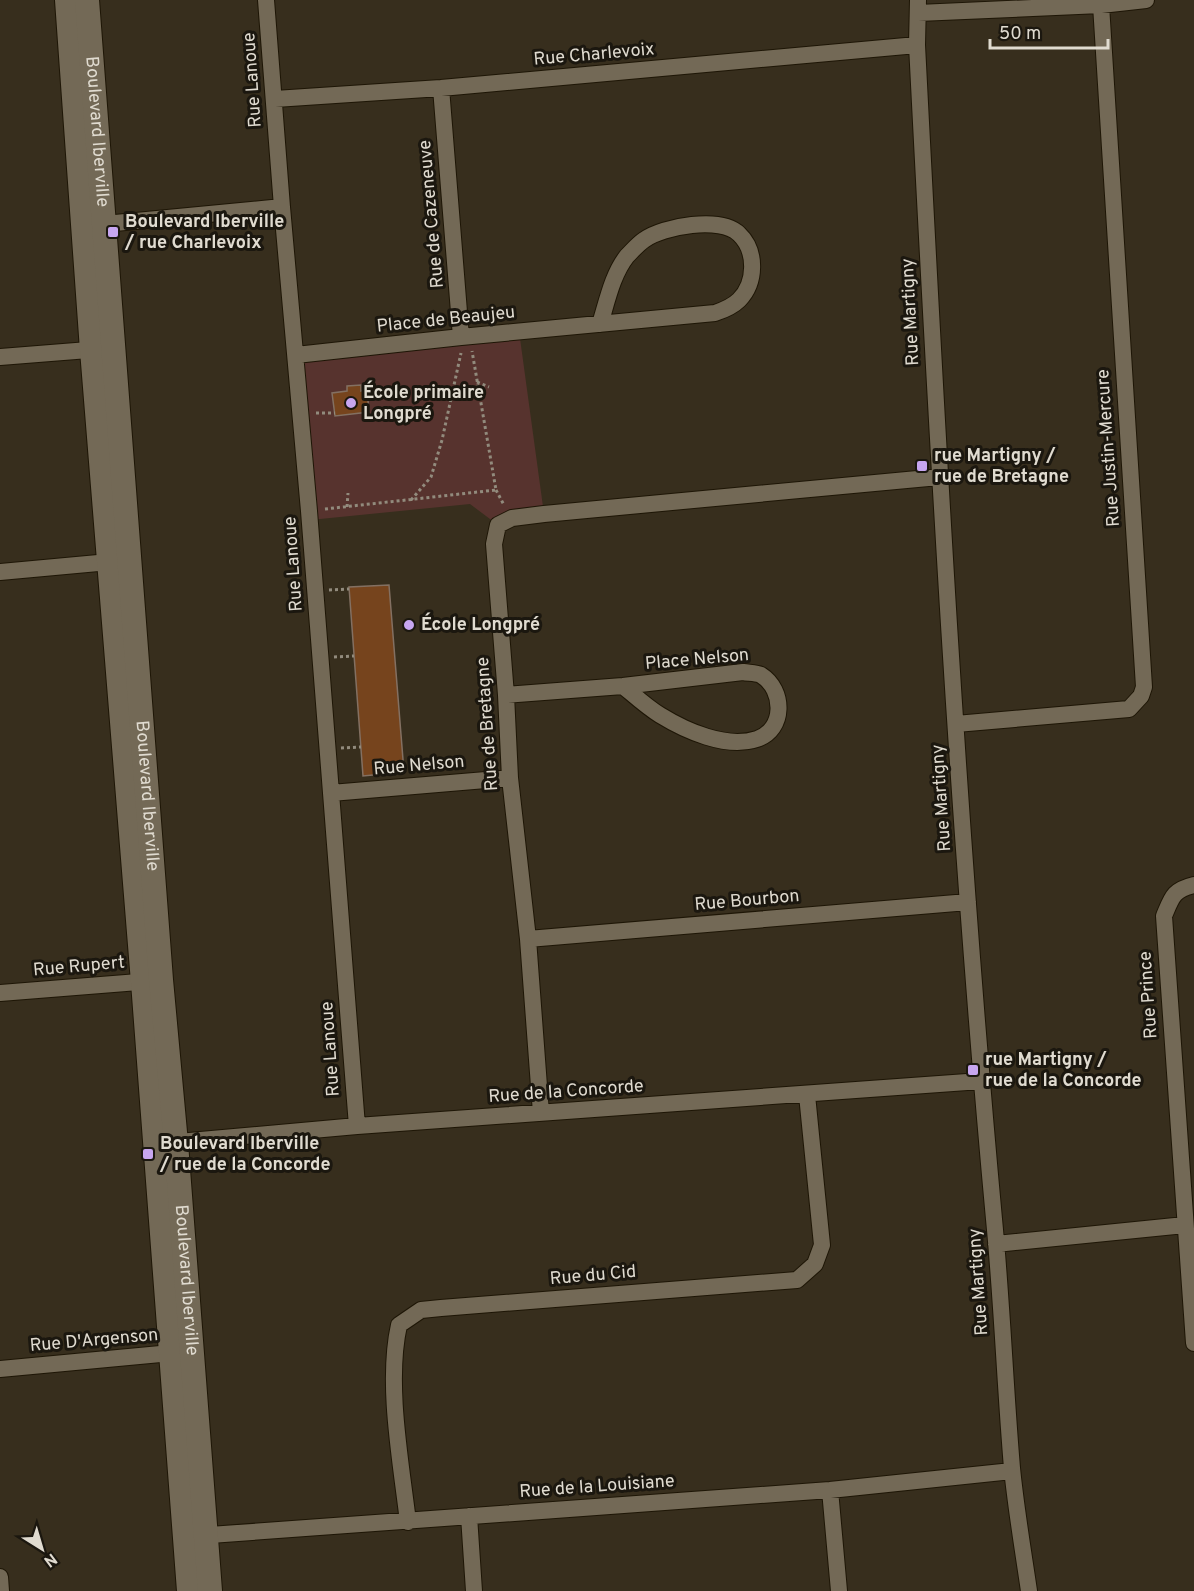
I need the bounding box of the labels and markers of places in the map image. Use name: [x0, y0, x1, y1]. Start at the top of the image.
place label: Boulevard Iberville / rue Charlevoix: [124, 211, 284, 255]
marker: Boulevard Iberville / rue Charlevoix: [106, 225, 120, 239]
place label: École primaire Longpré: [363, 380, 484, 426]
marker: École primaire Longpré: [344, 396, 358, 410]
place label: rue Martigny / rue de Bretagne: [934, 445, 1069, 489]
marker: rue Martigny / rue de Bretagne: [915, 459, 929, 473]
place label: École Longpré: [421, 612, 540, 637]
marker: École Longpré: [402, 618, 416, 632]
place label: rue Martigny / rue de la Concorde: [985, 1049, 1142, 1093]
marker: rue Martigny / rue de la Concorde: [966, 1063, 980, 1077]
place label: Boulevard Iberville / rue de la Concorde: [159, 1133, 331, 1177]
marker: Boulevard Iberville / rue de la Concorde: [141, 1147, 155, 1161]

